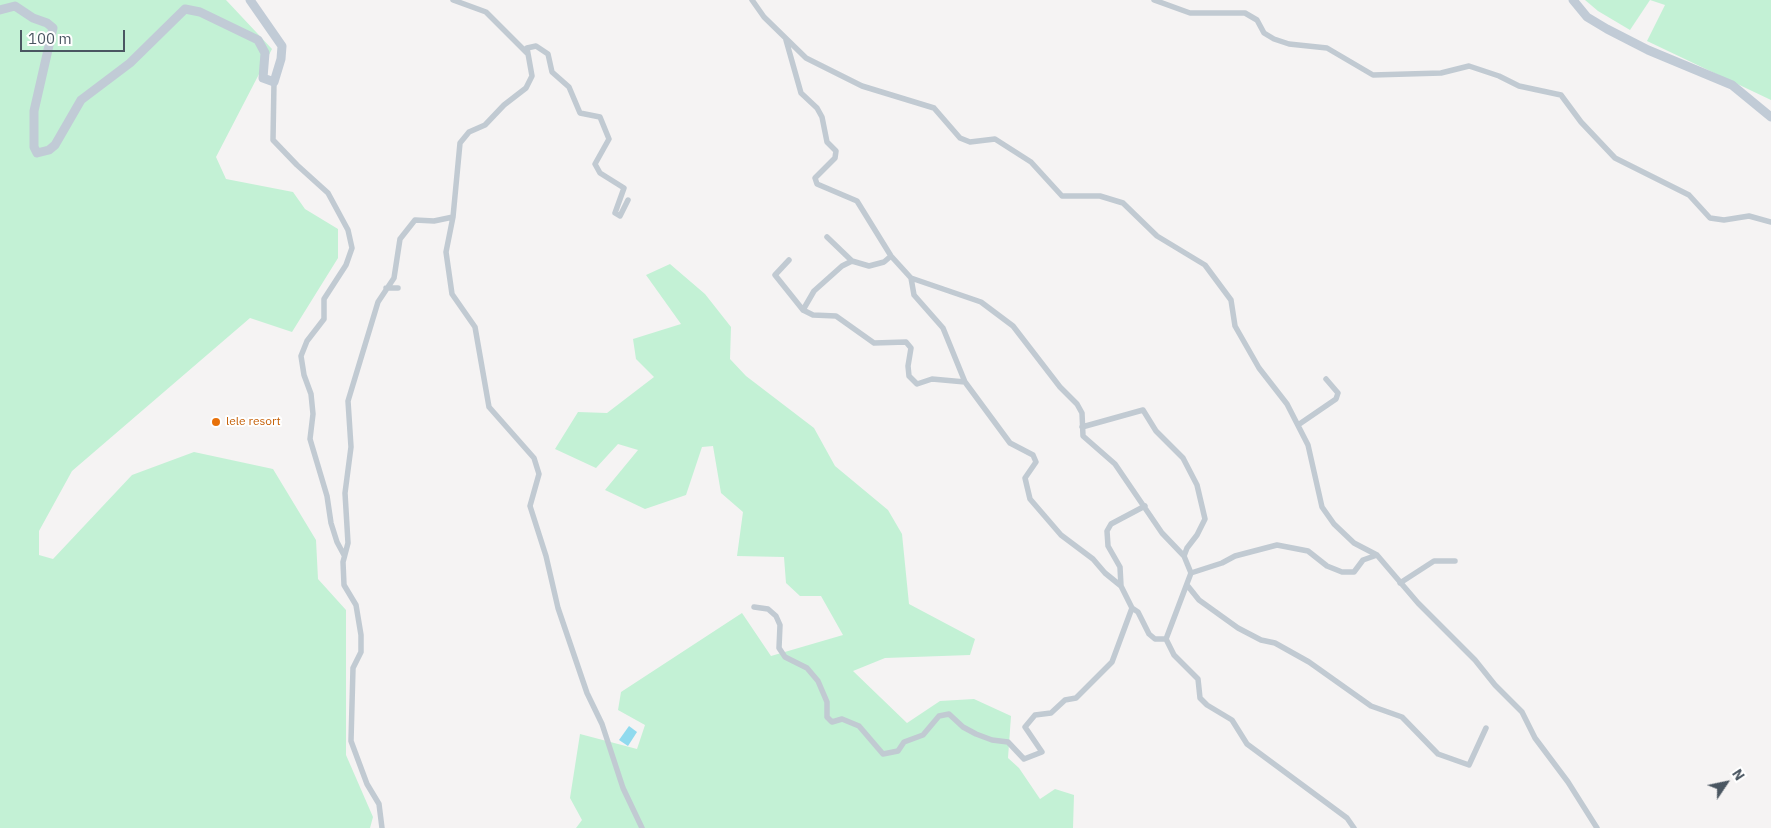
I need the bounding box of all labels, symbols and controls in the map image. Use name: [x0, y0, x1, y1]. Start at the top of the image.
scale bar: [22, 20, 128, 52]
text: 100 m: [28, 29, 72, 48]
place label: lele resort: [226, 415, 281, 429]
marker: lele resort: [210, 416, 222, 428]
north arrow: [1701, 758, 1751, 808]
text: N: [1728, 765, 1749, 784]

